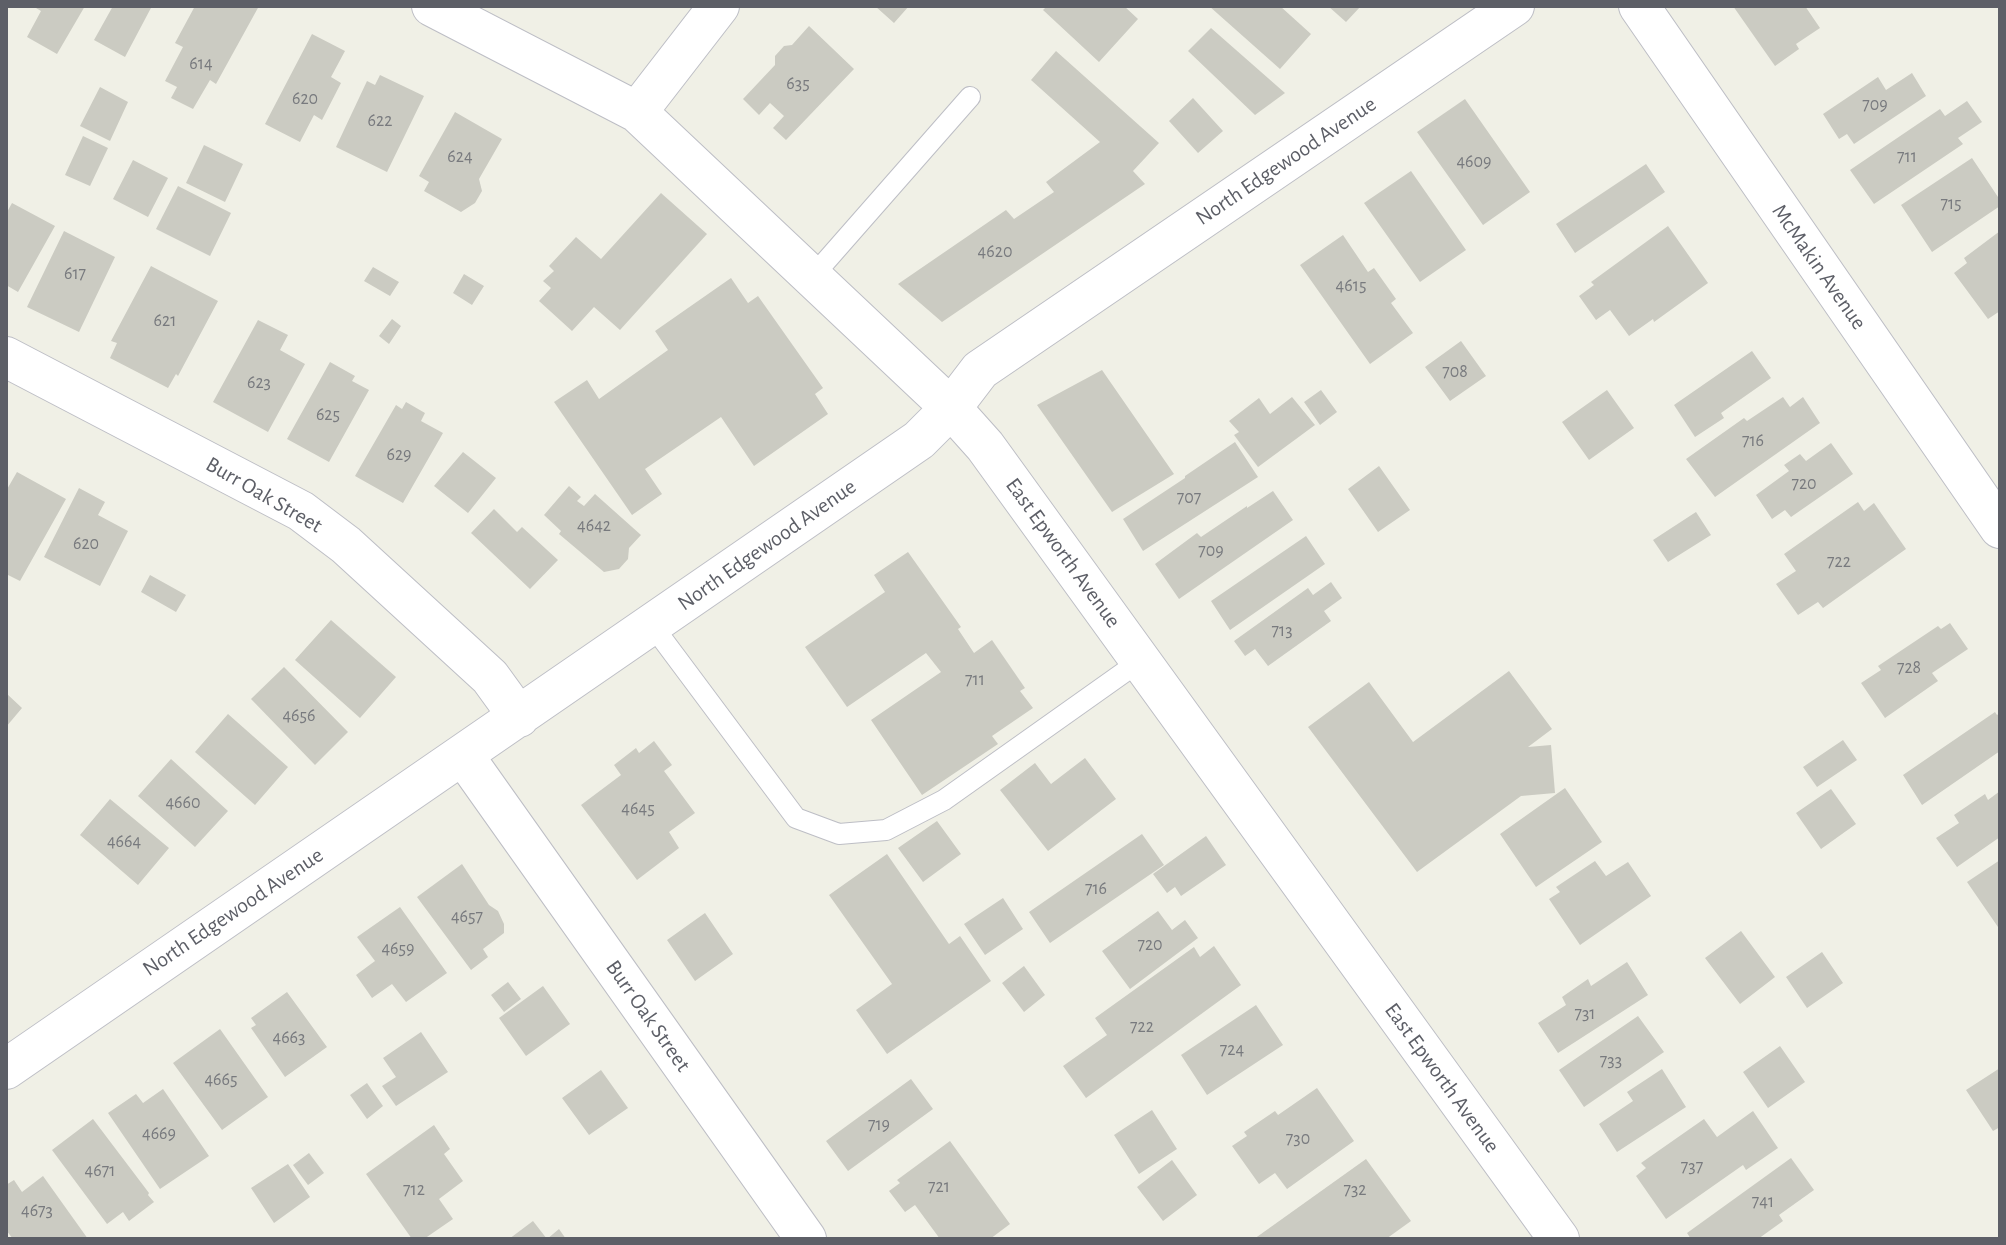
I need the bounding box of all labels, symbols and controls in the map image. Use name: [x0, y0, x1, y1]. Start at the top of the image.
house number: 614: [189, 53, 213, 75]
house number: 635: [786, 73, 810, 95]
house number: 620: [292, 88, 318, 110]
street label: North Edgewood Avenue: [1191, 91, 1381, 231]
house number: 709: [1862, 94, 1888, 116]
house number: 622: [368, 110, 392, 132]
house number: 624: [447, 146, 473, 168]
house number: 711: [1897, 146, 1917, 168]
house number: 4609: [1456, 151, 1492, 173]
house number: 715: [1940, 193, 1962, 215]
street label: McMakin Avenue: [1766, 199, 1872, 335]
house number: 4620: [978, 241, 1012, 263]
house number: 617: [64, 263, 86, 285]
house number: 4615: [1336, 275, 1366, 297]
house number: 621: [154, 310, 176, 332]
house number: 708: [1442, 361, 1468, 383]
house number: 623: [247, 372, 271, 394]
house number: 625: [316, 404, 340, 426]
house number: 716: [1742, 430, 1764, 452]
house number: 629: [386, 444, 412, 466]
street label: Burr Oak Street: [201, 451, 327, 539]
street label: North Edgewood Avenue: [673, 473, 861, 617]
street label: East Epworth Avenue: [1000, 473, 1126, 633]
house number: 720: [1791, 473, 1817, 495]
house number: 707: [1177, 487, 1201, 509]
house number: 4642: [577, 515, 611, 537]
house number: 620: [73, 533, 99, 555]
house number: 709: [1198, 540, 1224, 562]
house number: 722: [1827, 551, 1851, 573]
house number: 713: [1271, 620, 1293, 642]
house number: 728: [1897, 657, 1921, 679]
house number: 711: [965, 669, 985, 691]
house number: 4656: [282, 705, 316, 727]
house number: 4660: [165, 792, 201, 814]
house number: 4645: [621, 798, 655, 820]
house number: 4664: [107, 831, 141, 853]
street label: North Edgewood Avenue: [138, 842, 328, 982]
house number: 716: [1085, 878, 1107, 900]
house number: 4657: [451, 906, 483, 928]
house number: 720: [1137, 934, 1163, 956]
house number: 4659: [381, 938, 415, 960]
street label: Burr Oak Street: [600, 955, 696, 1077]
street label: East Epworth Avenue: [1379, 998, 1505, 1158]
house number: 731: [1574, 1003, 1596, 1025]
house number: 722: [1130, 1016, 1154, 1038]
house number: 4663: [273, 1027, 305, 1049]
house number: 724: [1220, 1039, 1244, 1061]
house number: 733: [1600, 1050, 1622, 1072]
house number: 4665: [204, 1069, 238, 1091]
house number: 719: [868, 1114, 890, 1136]
house number: 4669: [142, 1123, 176, 1145]
house number: 730: [1286, 1128, 1310, 1150]
house number: 737: [1681, 1156, 1703, 1178]
house number: 4671: [85, 1160, 115, 1182]
house number: 721: [928, 1176, 950, 1198]
house number: 712: [403, 1179, 425, 1201]
house number: 732: [1343, 1179, 1367, 1201]
house number: 741: [1752, 1191, 1774, 1213]
house number: 4673: [21, 1200, 53, 1222]

